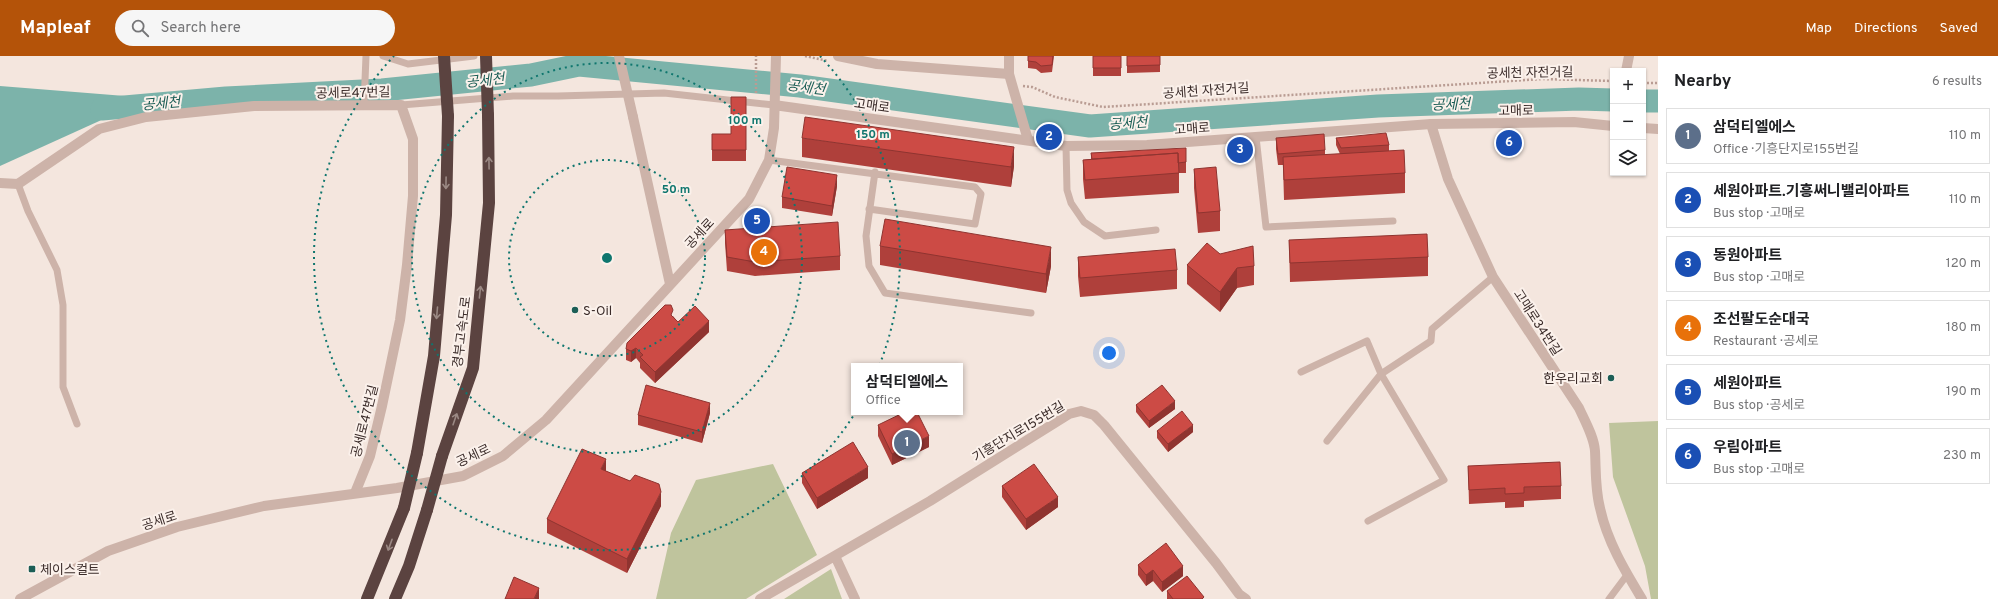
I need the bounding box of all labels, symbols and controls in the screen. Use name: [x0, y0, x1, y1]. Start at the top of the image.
search box: [115, 10, 395, 46]
text: Mapleaf: [20, 16, 91, 40]
icon: search: [129, 17, 151, 39]
text: Search here: [161, 19, 241, 38]
text: Map: [1806, 20, 1832, 37]
text: Directions: [1854, 20, 1918, 37]
text: Saved: [1940, 20, 1978, 37]
street label: 공세천 자전거길: [1486, 64, 1574, 83]
map controls: [1610, 68, 1646, 176]
button: +: [1610, 68, 1646, 104]
water label: 공세천: [465, 71, 506, 92]
text: Nearby: [1674, 71, 1731, 93]
text: 6 results: [1932, 74, 1982, 90]
water label: 공세천: [786, 78, 827, 99]
street label: 공세천 자전거길: [1162, 80, 1250, 103]
street label: 공세로47번길: [316, 85, 390, 103]
water label: 공세천: [141, 94, 182, 115]
water label: 공세천: [1431, 96, 1472, 115]
street label: 고매로: [853, 97, 891, 117]
street label: 고매로: [1498, 104, 1534, 120]
button: −: [1610, 104, 1646, 140]
text: 100 m: [728, 113, 762, 129]
water label: 공세천: [1108, 115, 1149, 134]
text: 삼덕티엘에스: [1713, 119, 1796, 138]
street label: 고매로: [1174, 121, 1211, 139]
pin: 2: [1036, 122, 1062, 152]
text: 150 m: [856, 127, 890, 143]
pin: 6: [1496, 128, 1522, 158]
text: 1: [1685, 128, 1691, 144]
text: 110 m: [1949, 128, 1981, 144]
pin: 3: [1227, 135, 1253, 165]
button: layers: [1610, 140, 1646, 176]
text: Office · 기흥단지로155번길: [1713, 142, 1859, 158]
one-way arrow: [485, 157, 493, 170]
one-way arrow: [443, 176, 450, 189]
text: 50 m: [662, 182, 690, 198]
text: 세원아파트.기흥써니밸리아파트: [1713, 183, 1910, 202]
text: 2: [1684, 192, 1692, 208]
text: 110 m: [1949, 192, 1981, 208]
pin: 5: [744, 206, 770, 236]
text: Bus stop · 고매로: [1713, 206, 1805, 222]
street label: 공세로: [682, 216, 719, 253]
pin: 4: [751, 237, 777, 267]
text: 동원아파트: [1713, 247, 1782, 266]
centre of rings: [600, 251, 614, 265]
text: 3: [1684, 256, 1692, 272]
text: 120 m: [1946, 256, 1981, 272]
text: Bus stop · 고매로: [1713, 270, 1805, 286]
one-way arrow: [477, 286, 484, 299]
street label: 고매로34번길: [1509, 287, 1564, 359]
street label: 경부고속도로: [451, 296, 475, 369]
place label: S-Oil: [583, 304, 612, 320]
marker: S-Oil: [570, 305, 580, 315]
one-way arrow: [434, 306, 441, 319]
text: 조선팔도순대국: [1713, 311, 1810, 330]
text: 4: [1684, 320, 1692, 336]
text: 180 m: [1946, 320, 1981, 336]
text: Restaurant · 공세로: [1713, 334, 1819, 350]
your location: [1099, 343, 1119, 363]
popup: [851, 363, 963, 415]
place label: 한우리교회: [1543, 372, 1603, 388]
marker: 한우리교회: [1606, 373, 1616, 383]
text: 삼덕티엘에스: [866, 374, 948, 393]
text: 세원아파트: [1713, 375, 1782, 394]
street label: 공세로47번길: [349, 383, 383, 460]
text: 5: [1684, 384, 1692, 400]
text: 190 m: [1946, 384, 1981, 400]
text: Office: [866, 393, 901, 409]
text: Bus stop · 공세로: [1713, 398, 1805, 414]
street label: 기흥단지로155번길: [970, 399, 1068, 467]
one-way arrow: [452, 413, 459, 426]
pin: 1: [894, 428, 920, 458]
text: 우림아파트: [1713, 439, 1782, 458]
street label: 공세로: [454, 442, 494, 472]
text: 6: [1684, 448, 1692, 464]
text: 230 m: [1943, 448, 1981, 464]
text: Bus stop · 고매로: [1713, 462, 1805, 478]
street label: 공세로: [140, 509, 179, 535]
one-way arrow: [386, 538, 394, 550]
place label: 체이스컬트: [40, 563, 100, 579]
marker: 체이스컬트: [27, 564, 37, 574]

